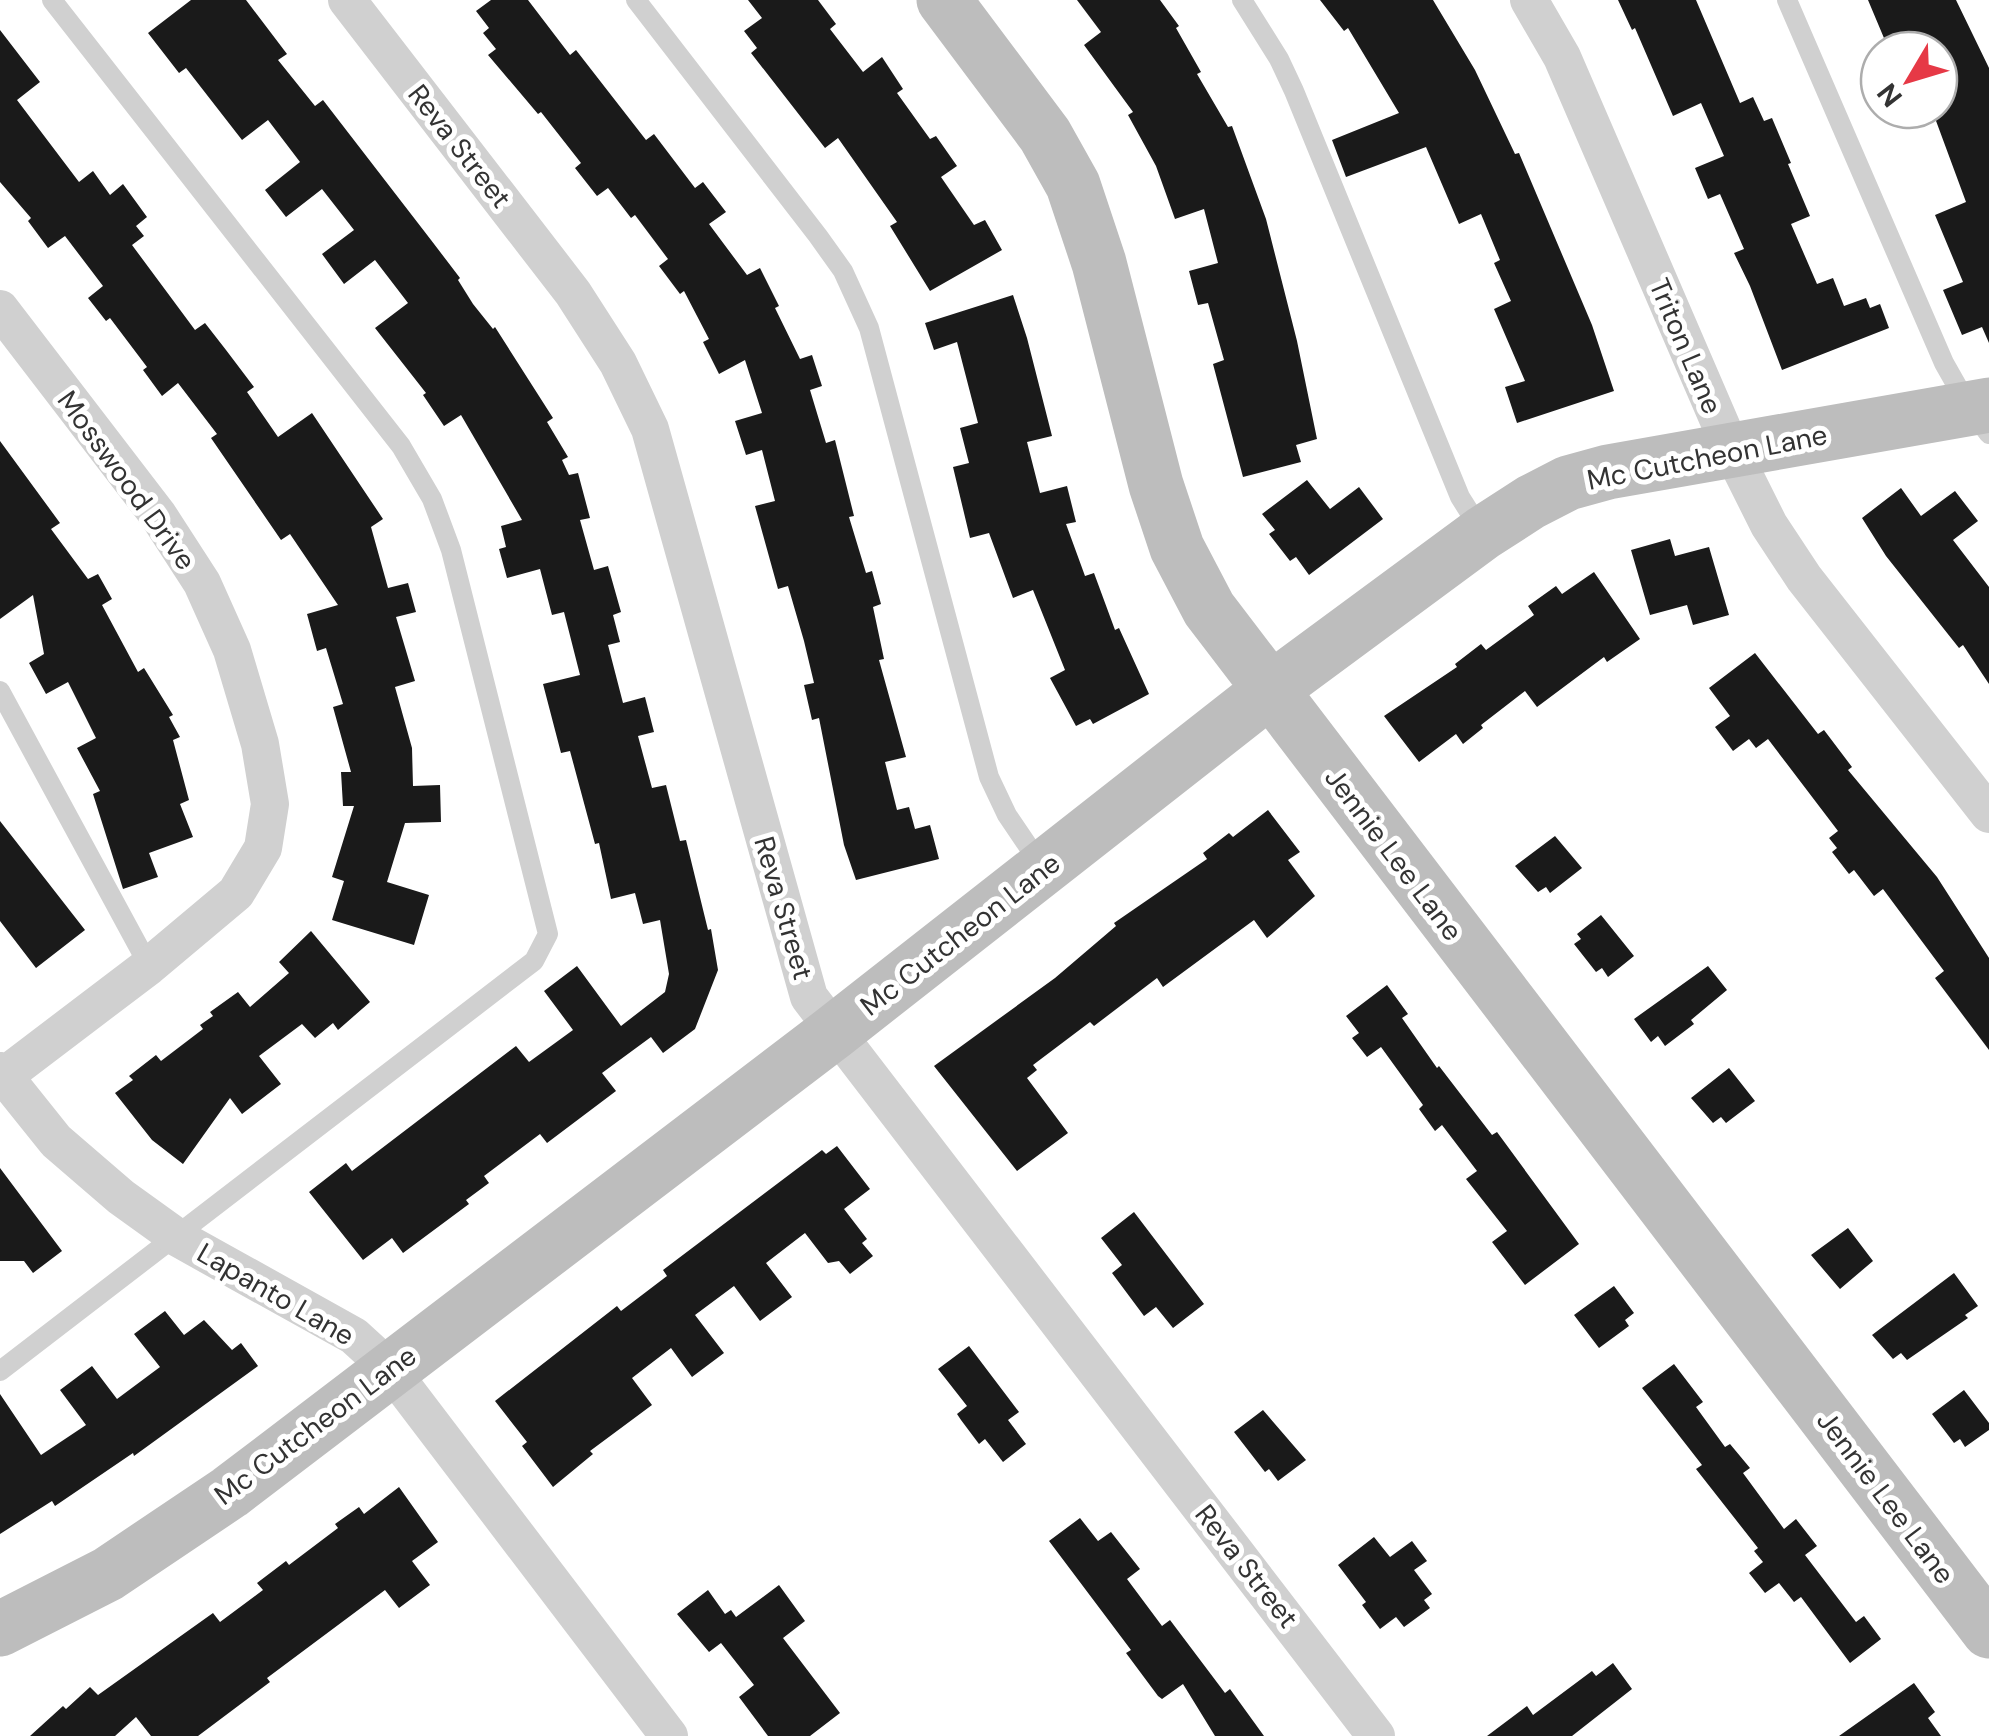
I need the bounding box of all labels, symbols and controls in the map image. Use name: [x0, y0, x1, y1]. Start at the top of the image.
north arrow: [1859, 30, 1959, 130]
text: N: [1869, 76, 1911, 115]
street label: Reva Street: [400, 77, 520, 216]
street label: Triton Lane: [1640, 273, 1731, 420]
street label: Mosswood Drive: [49, 383, 204, 577]
street label: Mc Cutcheon Lane: [1584, 416, 1830, 499]
street label: Jennie Lee Lane: [1316, 760, 1471, 948]
street label: Reva Street: [745, 832, 822, 984]
street label: Mc Cutcheon Lane: [853, 845, 1068, 1024]
street label: Lapanto Lane: [191, 1235, 361, 1354]
street label: Mc Cutcheon Lane: [207, 1337, 424, 1514]
street label: Jennie Lee Lane: [1808, 1403, 1963, 1591]
street label: Reva Street: [1187, 1497, 1307, 1636]

